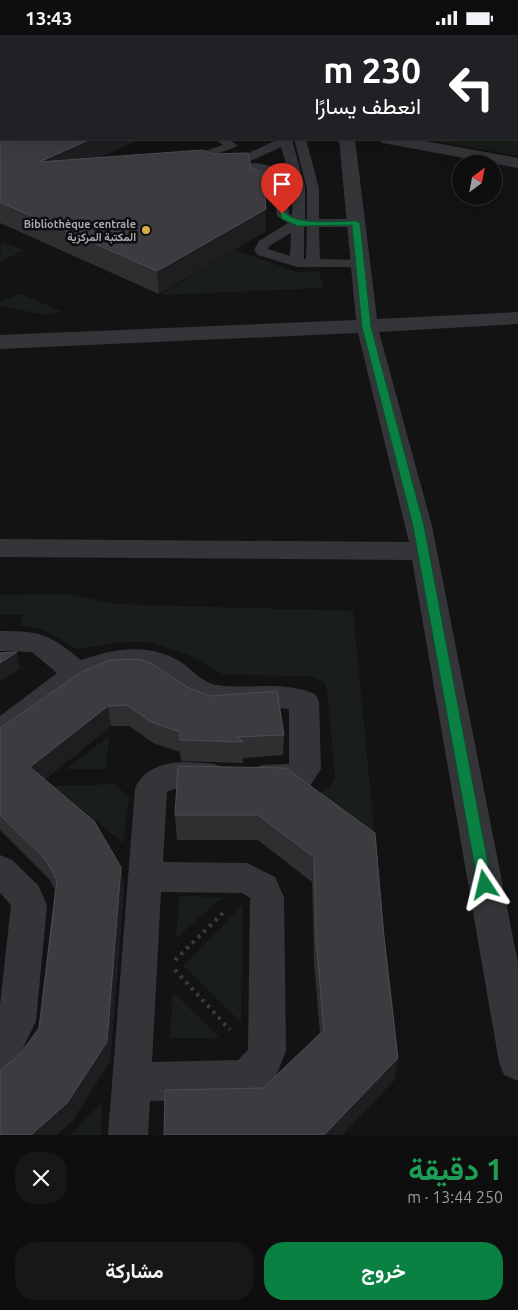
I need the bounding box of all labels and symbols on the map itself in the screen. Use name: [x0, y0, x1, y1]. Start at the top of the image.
north arrow: [452, 155, 502, 205]
pin: [261, 163, 303, 214]
place label: Bibliothèque centrale المكتبة المركزية: [24, 218, 136, 244]
marker: Bibliothèque centrale المكتبة المركزية: [140, 224, 152, 236]
position arrow: [458, 858, 510, 910]

